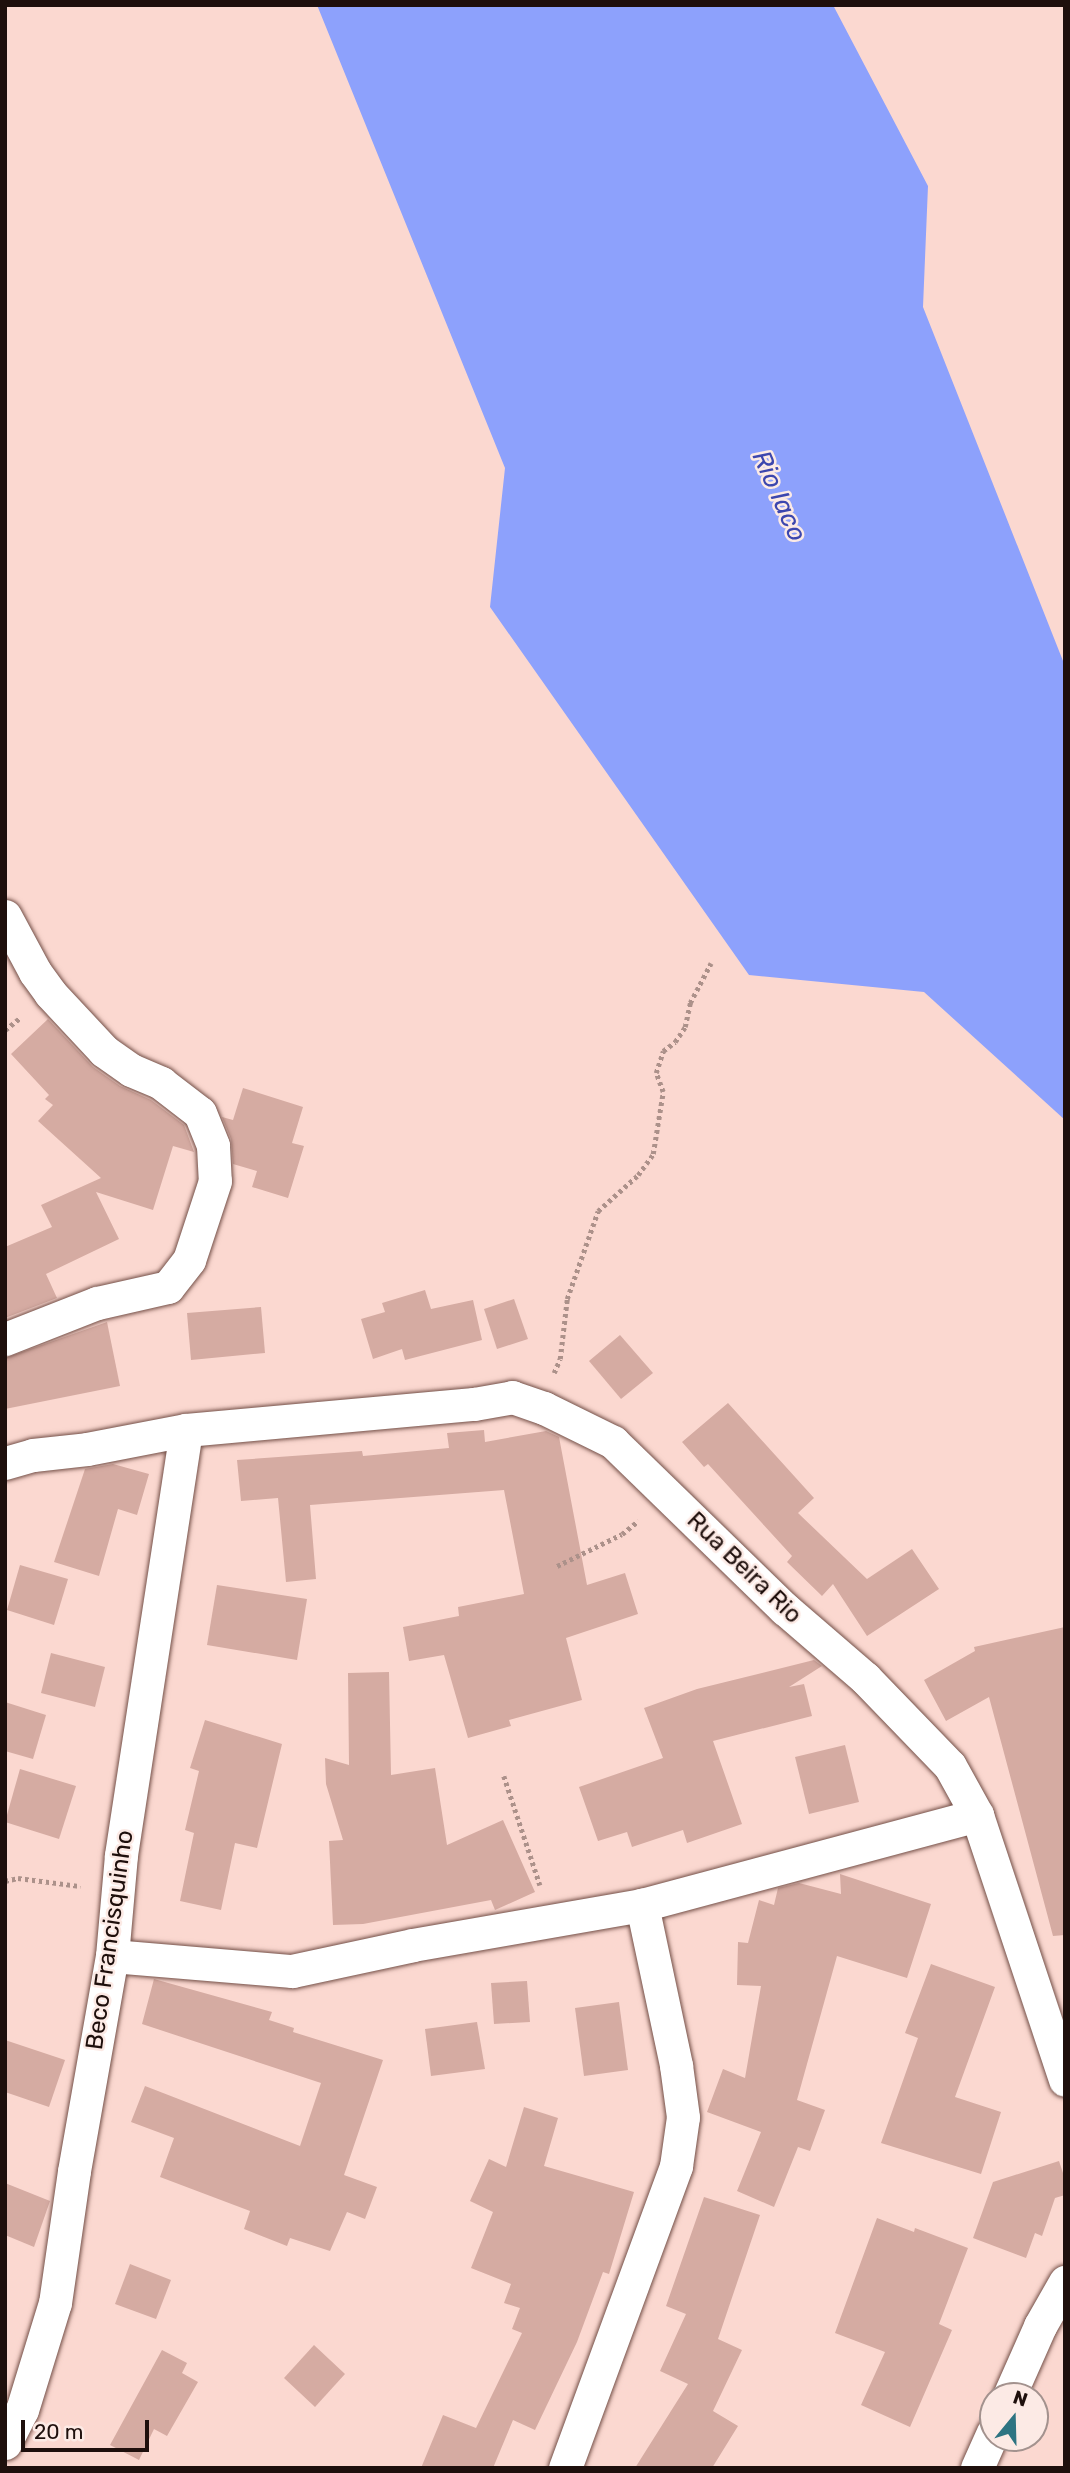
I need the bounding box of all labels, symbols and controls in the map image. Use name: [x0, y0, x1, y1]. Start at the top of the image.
water label: Rio Iaco: [745, 446, 813, 546]
street label: Rua Beira Rio: [681, 1506, 807, 1630]
street label: Beco Francisquinho: [80, 1828, 140, 2052]
north arrow: [979, 2382, 1049, 2452]
text: N: [1010, 2385, 1031, 2412]
scale bar: [24, 2406, 152, 2450]
text: 20 m: [34, 2419, 83, 2444]

